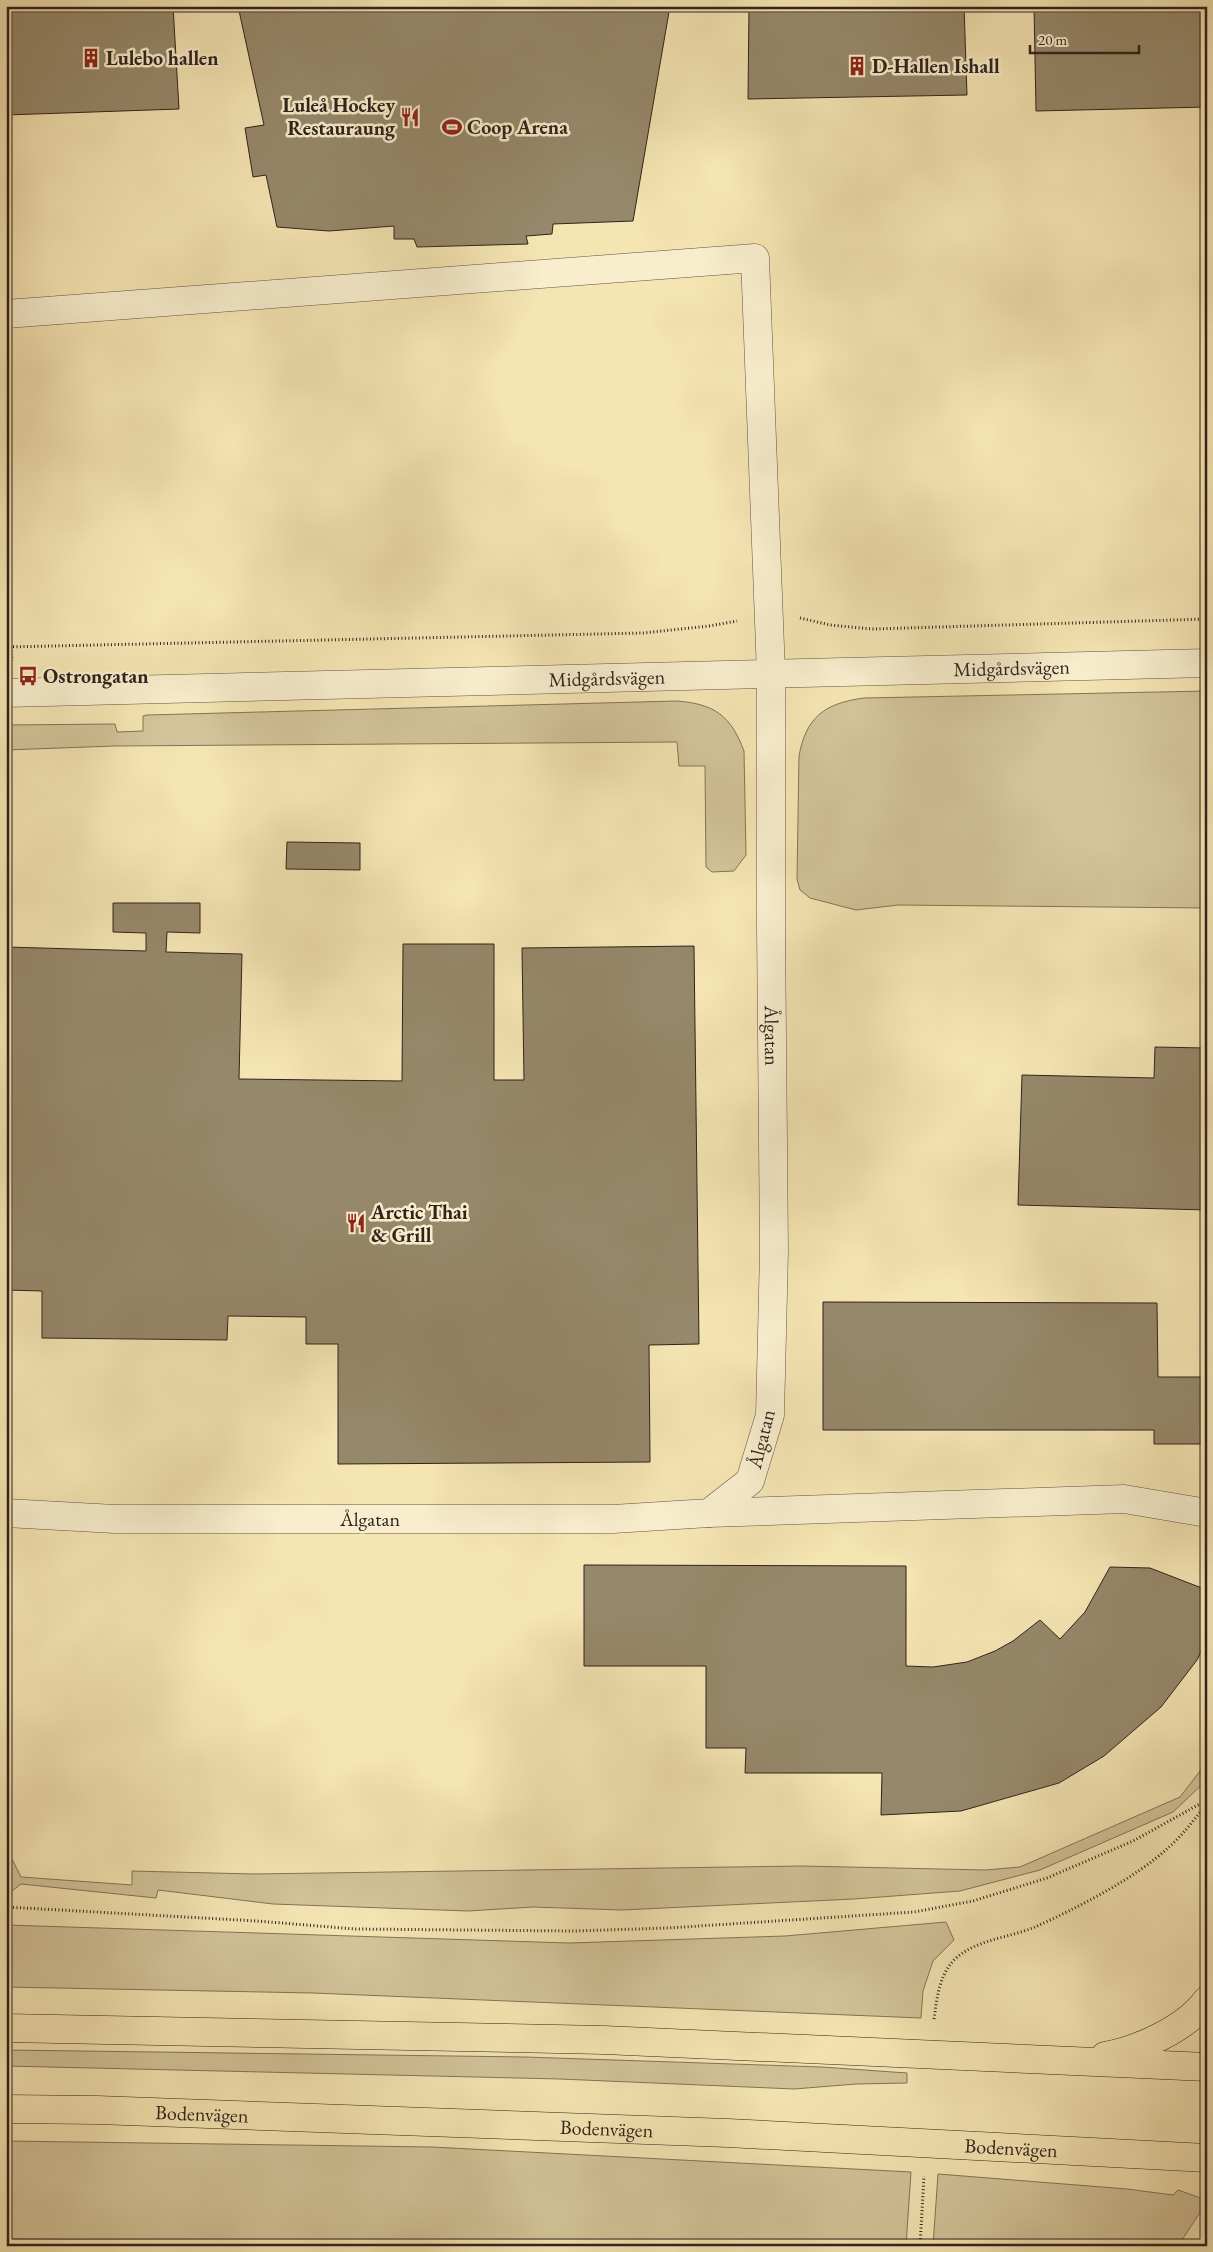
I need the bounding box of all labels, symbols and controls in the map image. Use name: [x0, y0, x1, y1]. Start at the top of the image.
scale bar: [1030, 22, 1139, 54]
text: 20 m: [1038, 30, 1067, 49]
place label: Lulebo hallen: [106, 45, 219, 71]
building icon: Lulebo hallen: [80, 47, 102, 69]
place label: D-Hallen Ishall: [872, 53, 1000, 79]
building icon: D-Hallen Ishall: [846, 55, 868, 77]
place label: Luleå Hockey Restauraung: [282, 92, 396, 141]
restaurant icon: Luleå Hockey Restauraung: [399, 106, 421, 128]
place label: Coop Arena: [467, 114, 568, 140]
sports icon: Coop Arena: [441, 116, 463, 138]
street label: Midgårdsvägen: [953, 653, 1071, 682]
place label: Ostrongatan: [43, 663, 149, 689]
street label: Midgårdsvägen: [548, 664, 666, 692]
bus stop icon: Ostrongatan: [17, 665, 39, 687]
street label: Ålgatan: [759, 1004, 785, 1066]
place label: Arctic Thai & Grill: [370, 1199, 468, 1248]
restaurant icon: Arctic Thai & Grill: [345, 1212, 367, 1234]
street label: Ålgatan: [741, 1406, 781, 1472]
street label: Ålgatan: [339, 1506, 401, 1532]
street label: Bodenvägen: [155, 2099, 249, 2129]
street label: Bodenvägen: [560, 2114, 654, 2143]
street label: Bodenvägen: [964, 2132, 1059, 2163]

